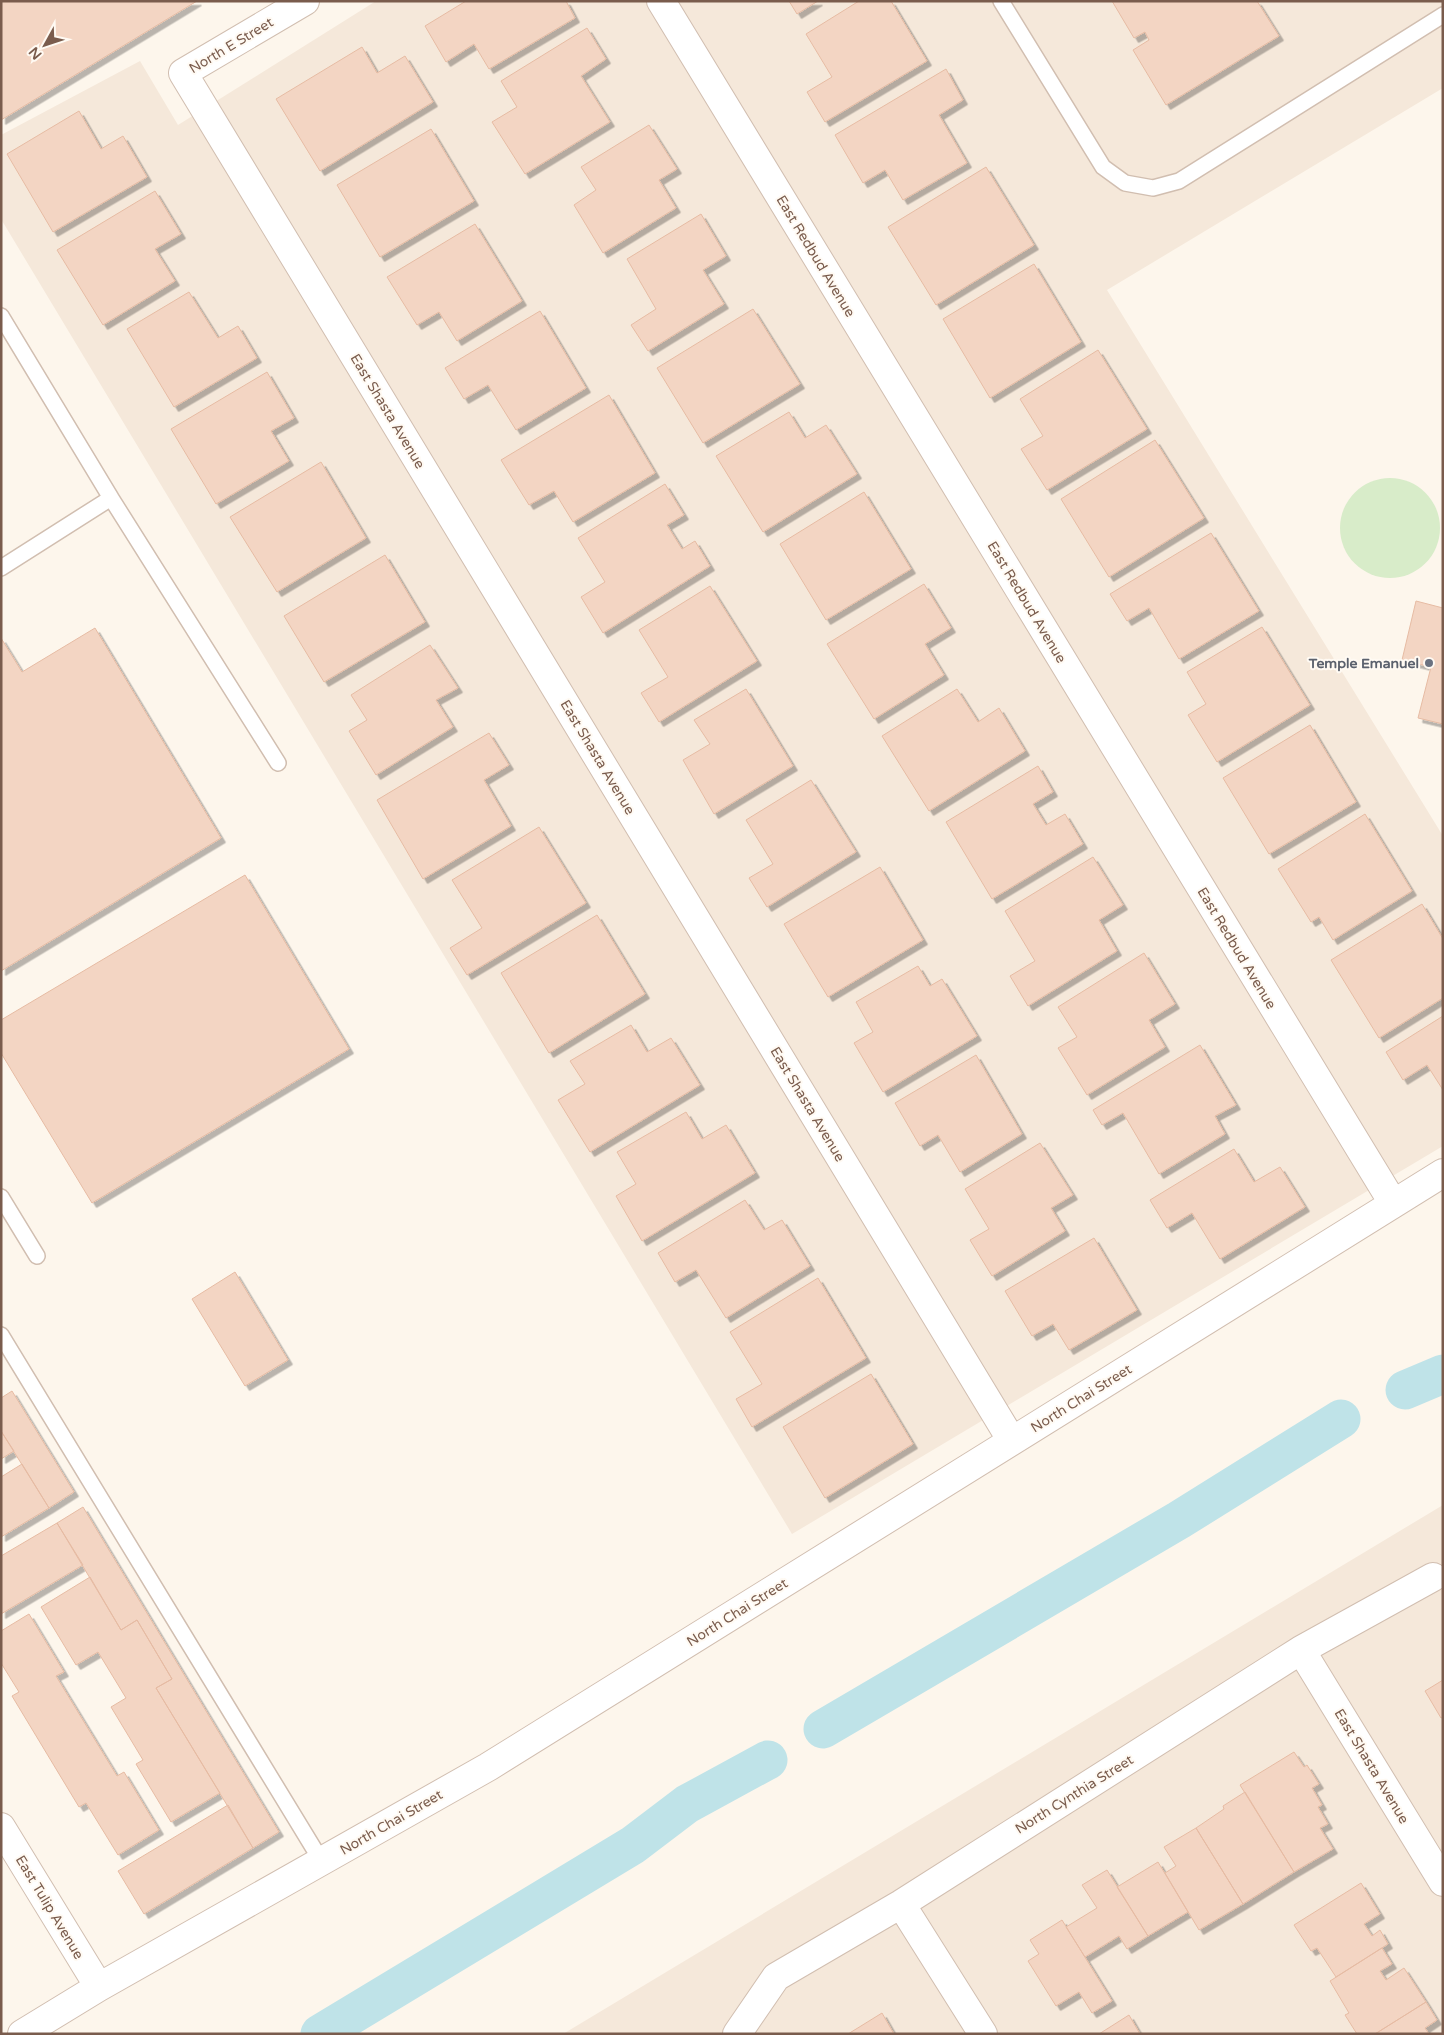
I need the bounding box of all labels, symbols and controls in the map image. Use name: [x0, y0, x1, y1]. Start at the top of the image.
street label: North E Street: [186, 13, 277, 77]
north arrow: [20, 20, 70, 70]
text: N: [25, 43, 46, 63]
street label: East Redbud Avenue: [772, 192, 859, 320]
street label: East Shasta Avenue: [347, 351, 429, 472]
street label: East Redbud Avenue: [983, 538, 1070, 666]
place label: Temple Emanuel: [1308, 655, 1419, 672]
marker: Temple Emanuel: [1423, 657, 1435, 669]
street label: East Shasta Avenue: [557, 697, 639, 818]
street label: East Redbud Avenue: [1193, 884, 1280, 1012]
street label: East Shasta Avenue: [767, 1044, 849, 1165]
street label: North Chai Street: [1028, 1360, 1135, 1436]
street label: North Chai Street: [684, 1574, 791, 1650]
street label: East Shasta Avenue: [1331, 1706, 1413, 1827]
street label: North Cynthia Street: [1012, 1751, 1137, 1838]
street label: North Chai Street: [337, 1786, 446, 1859]
street label: East Tulip Avenue: [12, 1852, 87, 1962]

